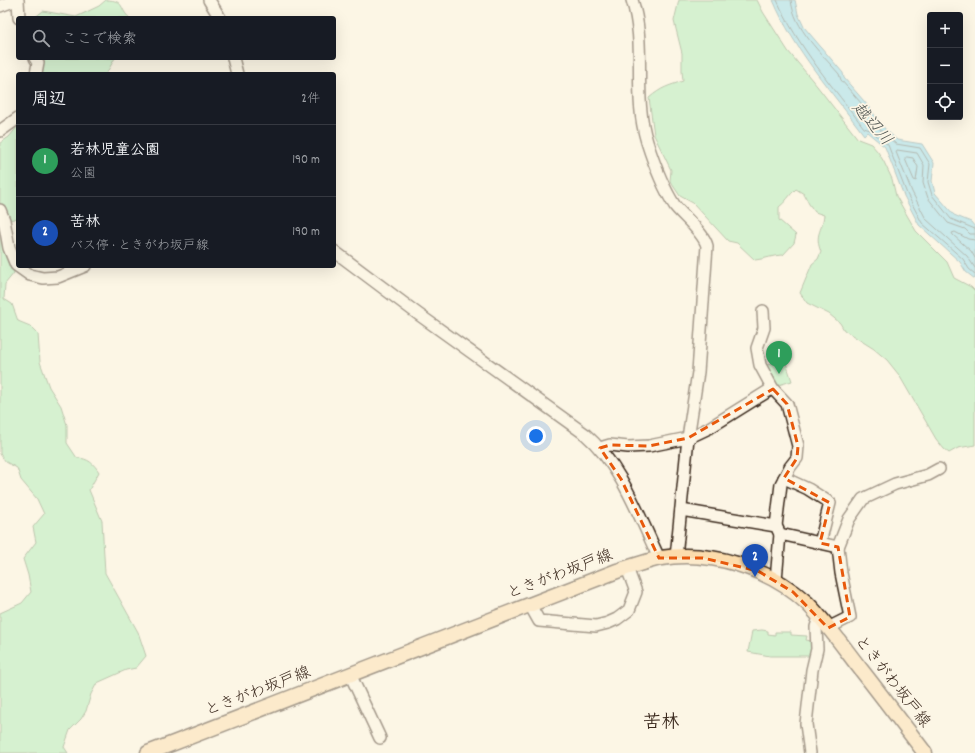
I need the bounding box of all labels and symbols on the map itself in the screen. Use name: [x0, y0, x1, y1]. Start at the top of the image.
water label: 越辺川: [845, 97, 897, 152]
pin: 1: [766, 341, 792, 374]
your location: [526, 426, 546, 446]
street label: ときがわ坂戸線: [504, 544, 616, 606]
pin: 2: [742, 544, 768, 577]
street label: ときがわ坂戸線: [849, 631, 935, 733]
street label: ときがわ坂戸線: [202, 661, 314, 723]
district label: 苦林: [643, 711, 679, 736]

